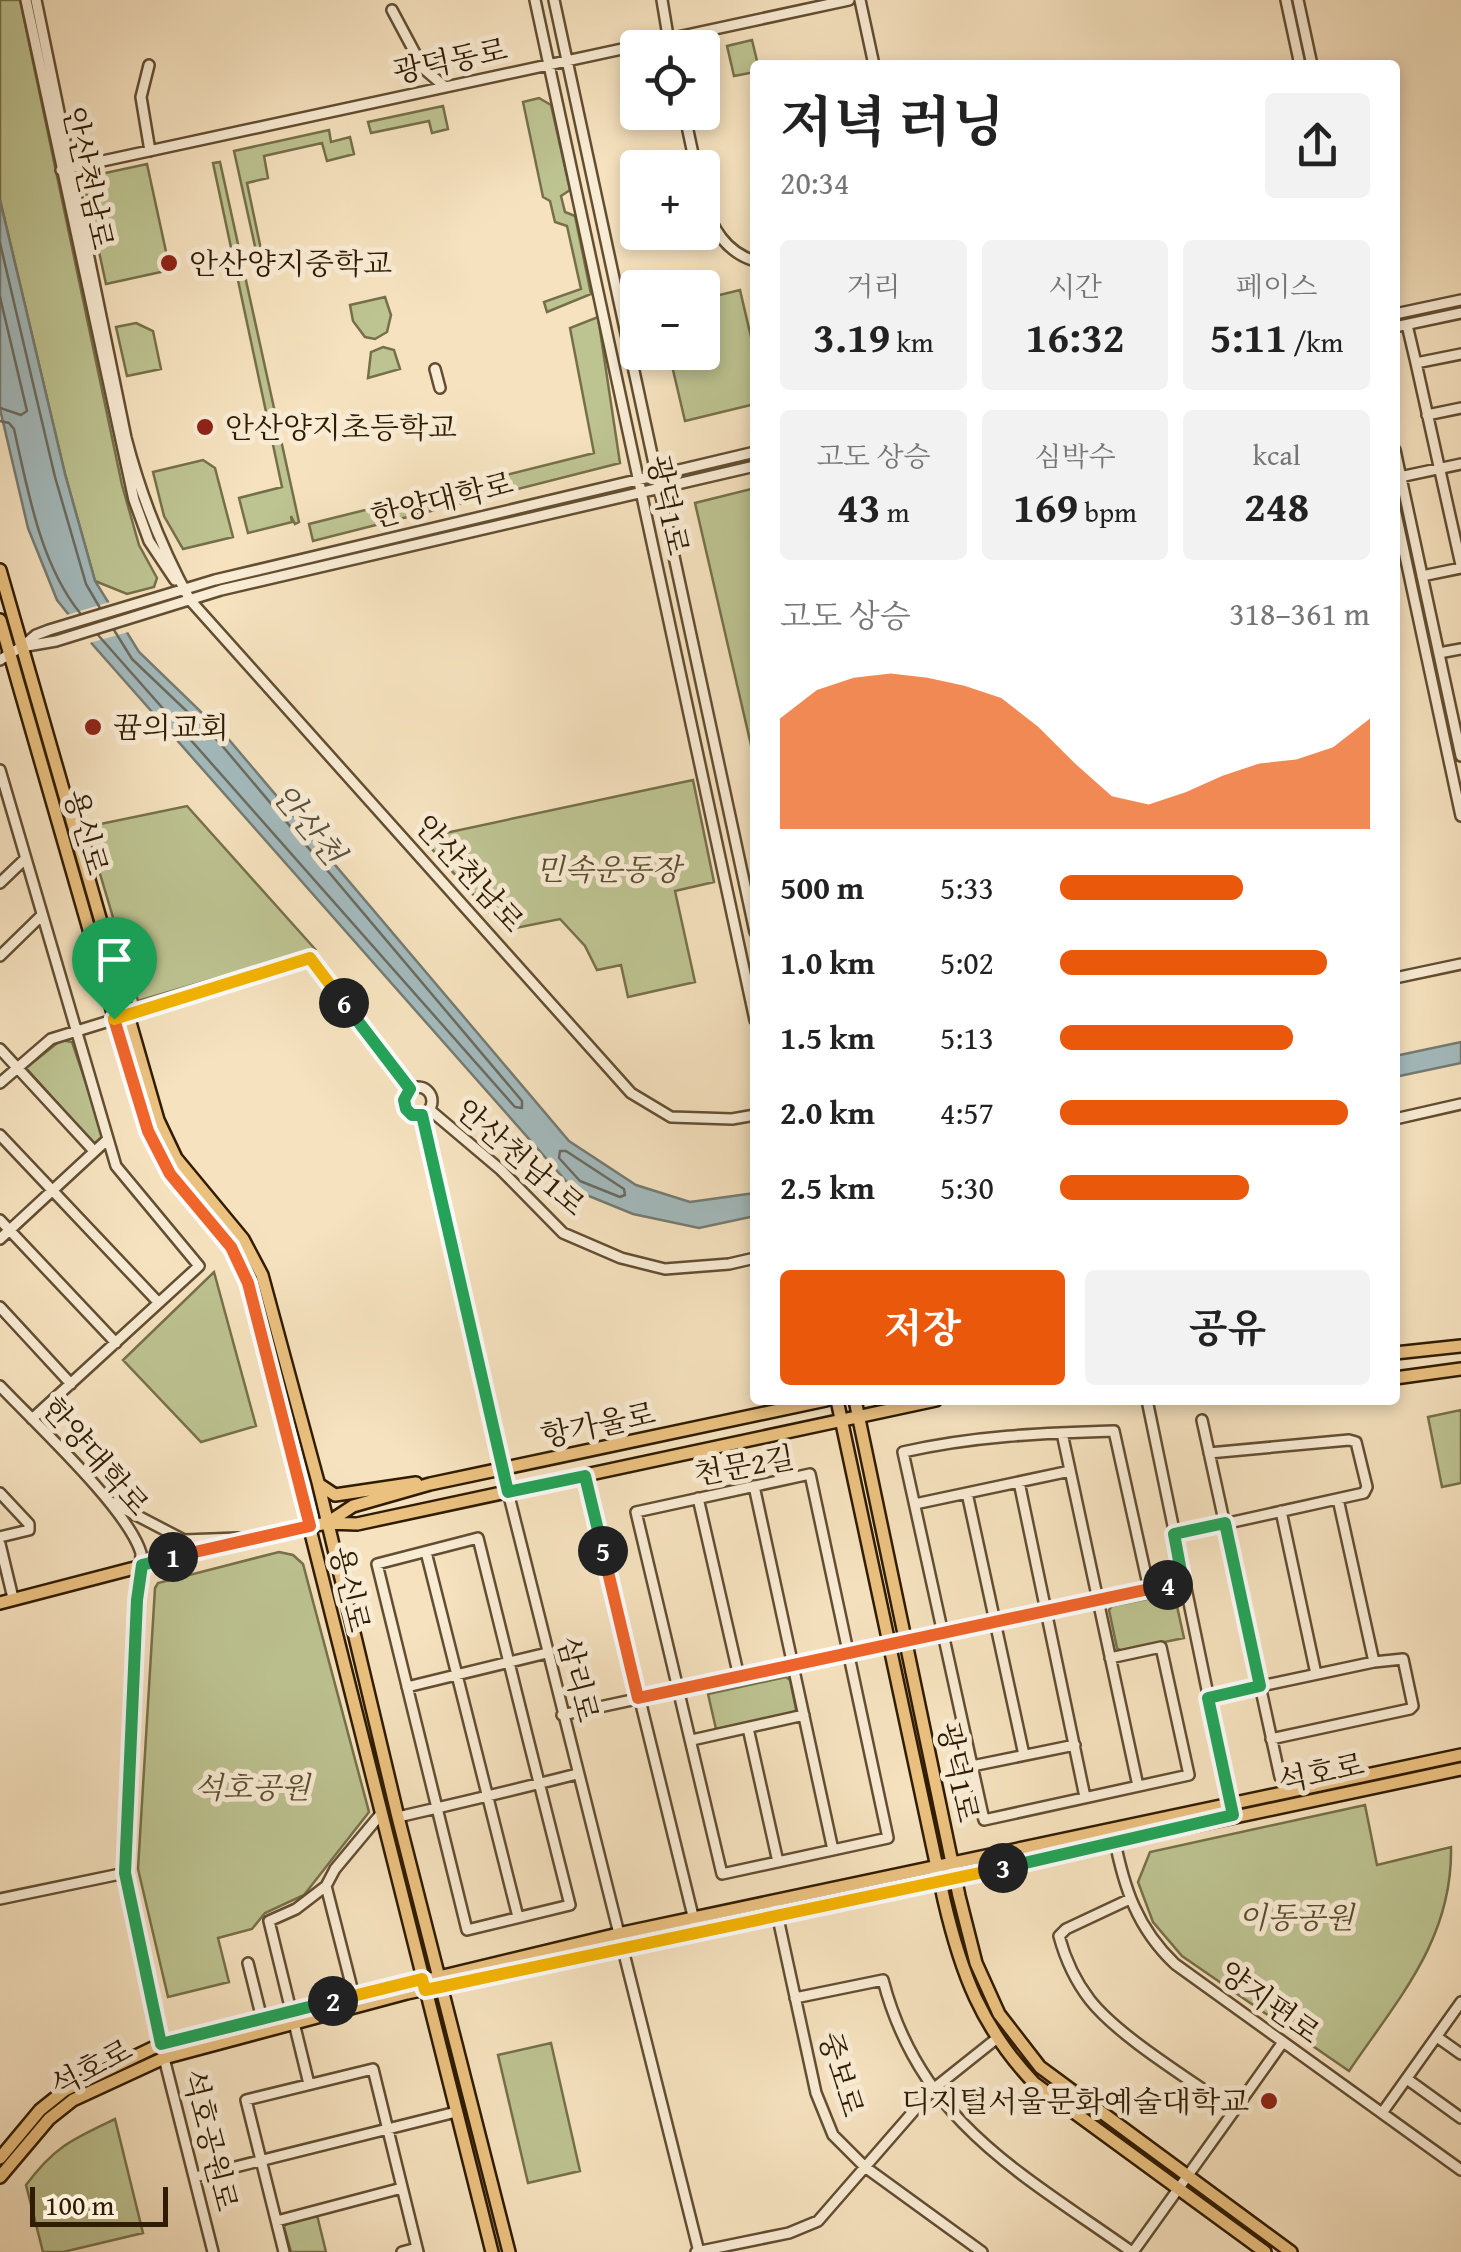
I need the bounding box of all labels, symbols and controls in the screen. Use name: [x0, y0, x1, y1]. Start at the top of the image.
street label: 광덕동로: [389, 26, 511, 94]
map controls: [620, 30, 720, 370]
button: locate: [620, 30, 720, 130]
text: 저녁 러닝: [780, 81, 1005, 161]
button: share: [1265, 93, 1370, 198]
street label: 안산천남로: [52, 103, 126, 253]
button: +: [620, 150, 720, 250]
text: 20:34: [780, 159, 849, 206]
place label: 안산양지중학교: [189, 241, 392, 285]
marker: 안산양지중학교: [158, 252, 180, 274]
text: 거리: [846, 265, 900, 306]
text: 시간: [1048, 265, 1102, 306]
text: 페이스: [1236, 265, 1317, 306]
button: −: [620, 270, 720, 370]
text: 3.19: [813, 306, 890, 367]
text: 16:32: [1026, 306, 1124, 367]
text: 5:11: [1210, 306, 1287, 367]
text: km: [890, 321, 934, 362]
text: /km: [1287, 321, 1343, 362]
place label: 안산양지초등학교: [225, 405, 457, 449]
marker: 안산양지초등학교: [194, 416, 216, 438]
text: kcal: [1253, 434, 1301, 475]
text: 고도 상승: [816, 435, 931, 476]
text: 심박수: [1034, 435, 1116, 476]
street label: 광덕1로: [637, 451, 701, 559]
street label: 한양대학로: [366, 460, 518, 538]
text: 248: [1244, 475, 1309, 536]
text: 43: [837, 476, 881, 537]
text: 169: [1013, 476, 1078, 537]
text: m: [881, 491, 910, 532]
text: bpm: [1078, 491, 1137, 532]
text: 318–361 m: [1229, 590, 1370, 637]
text: 고도 상승: [780, 592, 911, 639]
place label: 뀸의교회: [113, 705, 229, 749]
marker: 뀸의교회: [82, 716, 104, 738]
water label: 안산천: [262, 773, 358, 876]
street label: 용신로: [54, 784, 120, 880]
street label: 안산천남로: [405, 804, 535, 942]
park label: 민속운동장: [536, 847, 684, 891]
text: 500 m: [780, 864, 864, 911]
text: 5:33: [940, 864, 994, 911]
pin: [72, 917, 157, 1020]
icon: arrive: [87, 932, 142, 987]
text: 1.0 km: [780, 939, 875, 986]
text: 5:02: [940, 939, 994, 986]
pin: 6: [319, 978, 369, 1028]
text: 6: [337, 982, 351, 1023]
text: 1.5 km: [780, 1014, 875, 1061]
text: 5:13: [940, 1014, 994, 1061]
street label: 안산천남1로: [446, 1088, 596, 1226]
text: 2.0 km: [780, 1089, 875, 1136]
text: 4:57: [940, 1089, 994, 1136]
text: 2.5 km: [780, 1164, 875, 1211]
text: 5:30: [940, 1164, 994, 1211]
button: 저장: [780, 1270, 1065, 1385]
button: 공유: [1085, 1270, 1370, 1385]
street label: 한양대학로: [32, 1387, 160, 1525]
street label: 항가울로: [537, 1390, 659, 1458]
street label: 천문2길: [690, 1435, 798, 1495]
pin: 5: [578, 1526, 628, 1576]
text: 5: [596, 1530, 610, 1571]
pin: 1: [148, 1532, 198, 1582]
text: 1: [166, 1536, 180, 1577]
street label: 용신로: [320, 1542, 382, 1636]
pin: 4: [1143, 1560, 1193, 1610]
text: 4: [1161, 1564, 1175, 1605]
street label: 삼리로: [547, 1631, 611, 1727]
street label: 광덕1로: [927, 1718, 991, 1826]
street label: 석호로: [1274, 1741, 1368, 1803]
park label: 석호공원: [194, 1765, 312, 1809]
pin: 3: [978, 1843, 1028, 1893]
text: 3: [996, 1847, 1010, 1888]
park label: 이동공원: [1238, 1895, 1356, 1939]
street label: 양지편로: [1210, 1950, 1330, 2054]
pin: 2: [308, 1976, 358, 2026]
text: 2: [326, 1980, 340, 2021]
street label: 중보로: [808, 2026, 876, 2122]
street label: 석호로: [42, 2027, 140, 2107]
street label: 석호공원로: [172, 2064, 250, 2216]
place label: 디지털서울문화예술대학교: [901, 2079, 1249, 2123]
marker: 디지털서울문화예술대학교: [1258, 2090, 1280, 2112]
scale bar: [30, 2182, 168, 2226]
text: 100 m: [45, 2184, 114, 2225]

